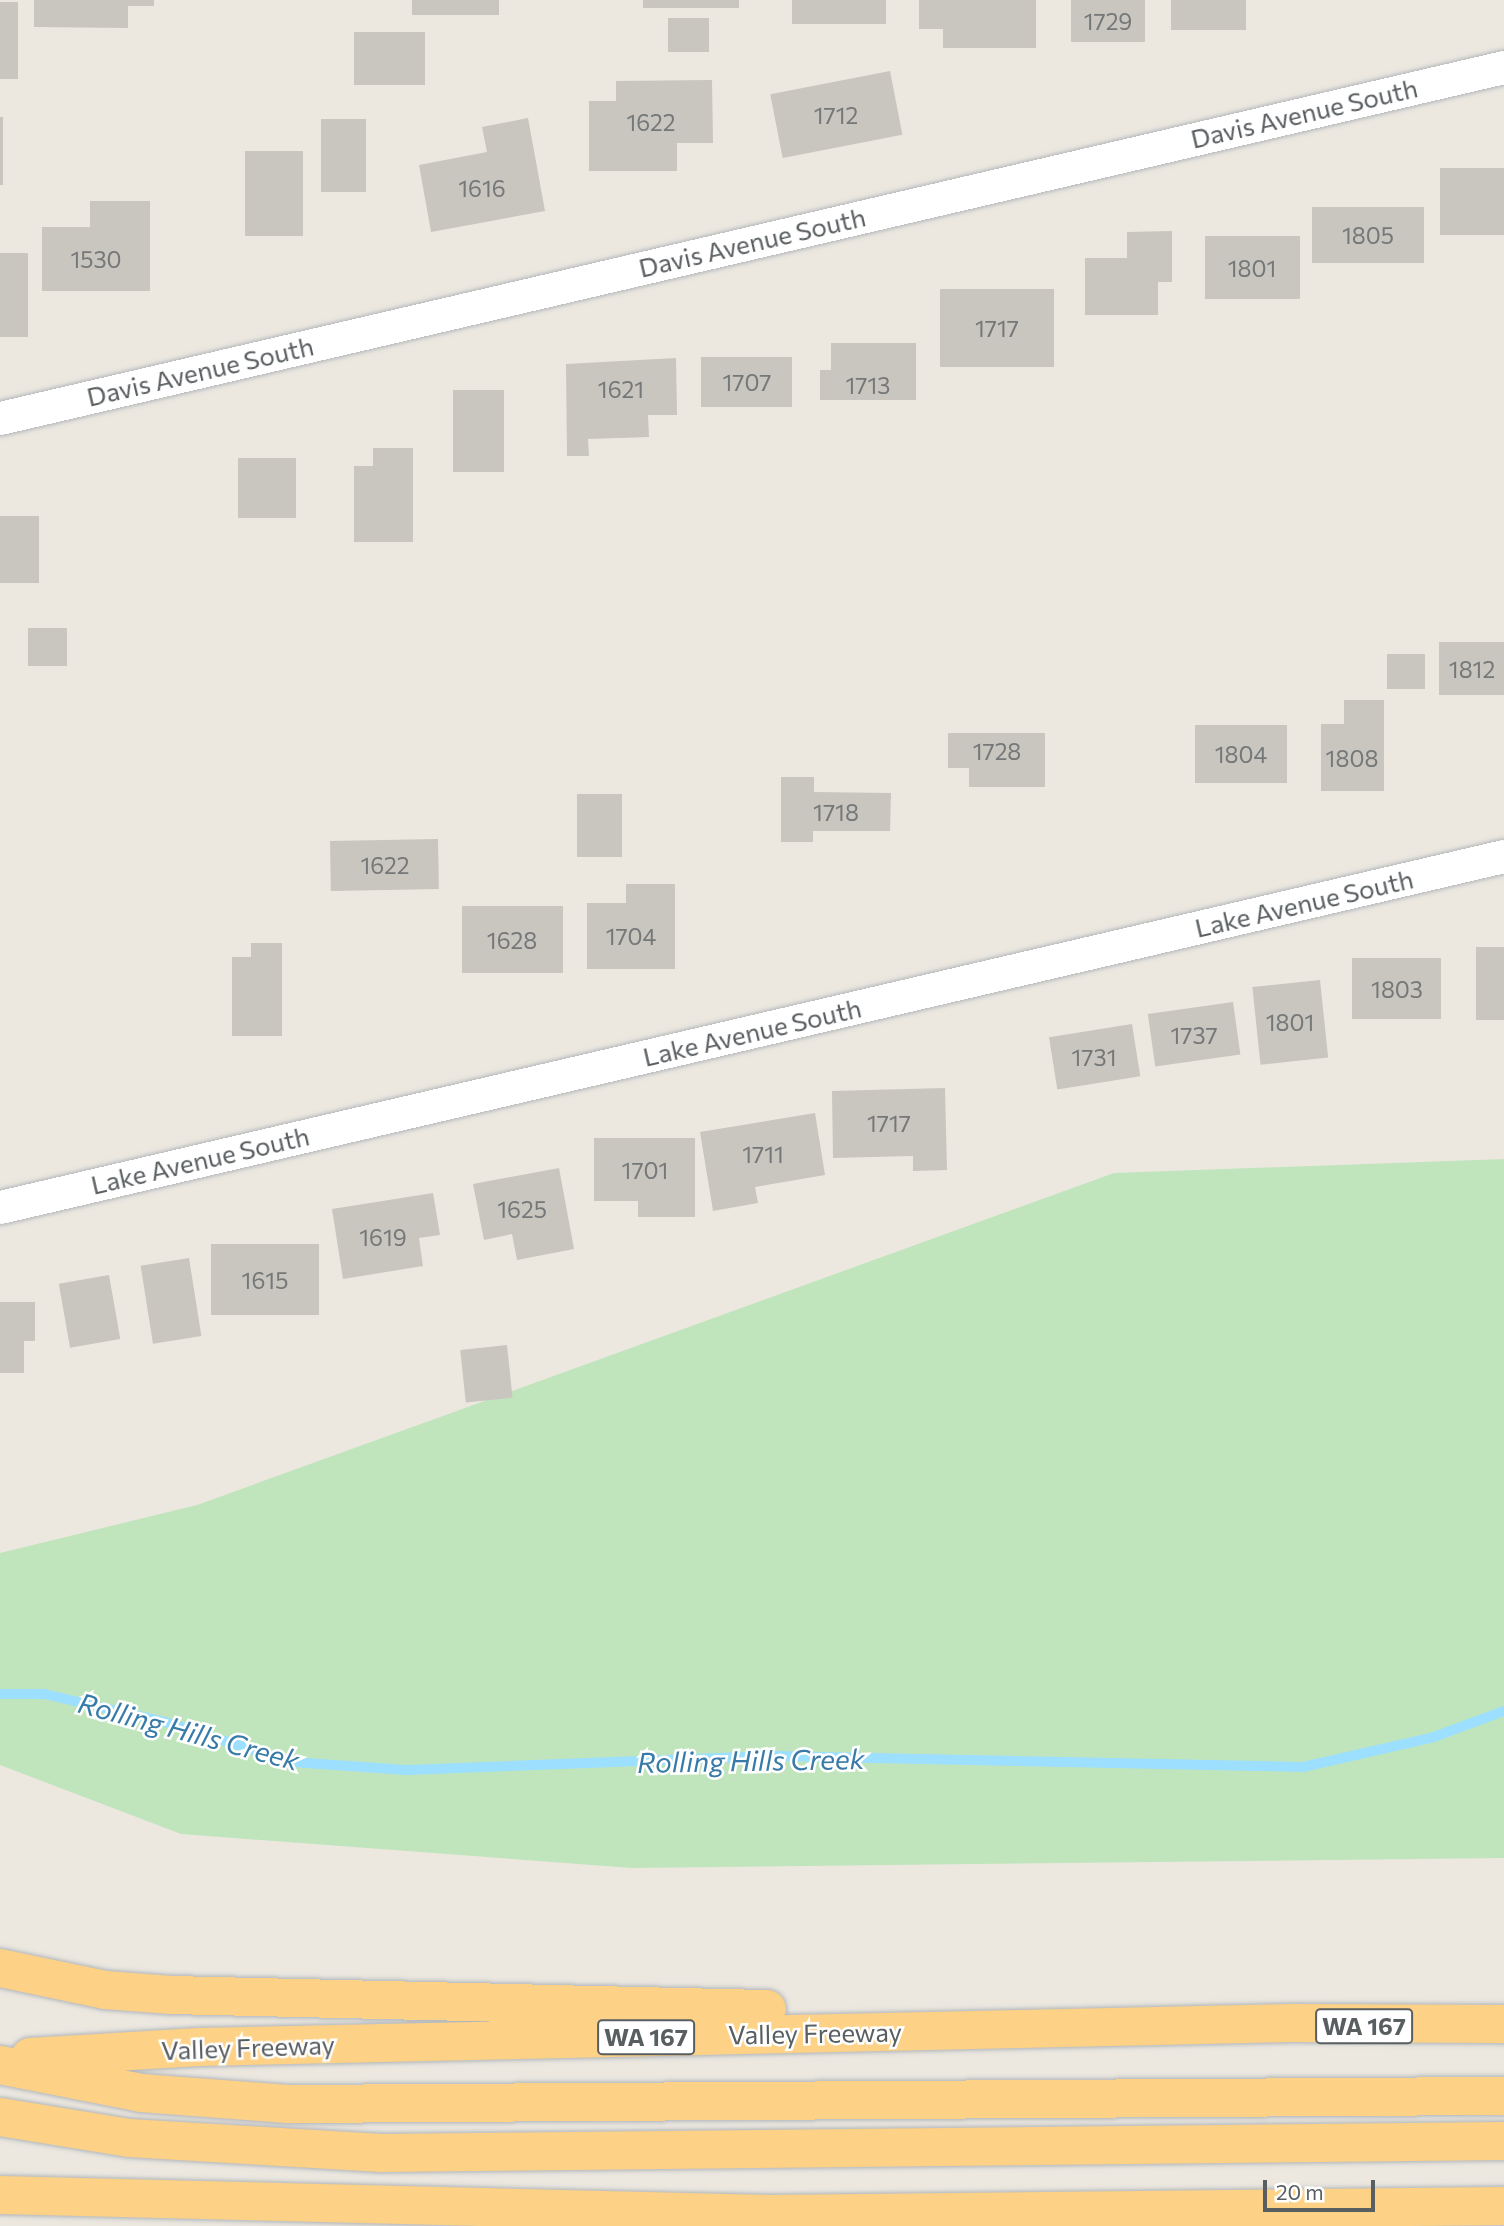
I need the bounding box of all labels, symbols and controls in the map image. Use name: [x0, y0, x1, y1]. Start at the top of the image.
house number: 1729: [1084, 7, 1132, 35]
street label: Davis Avenue South: [1188, 72, 1420, 154]
house number: 1712: [814, 101, 858, 129]
house number: 1622: [626, 108, 676, 136]
house number: 1616: [458, 174, 506, 202]
street label: Davis Avenue South: [636, 201, 868, 283]
house number: 1805: [1342, 221, 1394, 249]
house number: 1530: [70, 245, 122, 273]
house number: 1801: [1228, 254, 1276, 282]
house number: 1717: [975, 314, 1019, 342]
street label: Davis Avenue South: [84, 330, 316, 412]
house number: 1707: [723, 368, 771, 396]
house number: 1713: [846, 371, 890, 399]
house number: 1621: [598, 375, 644, 403]
house number: 1812: [1449, 655, 1495, 683]
house number: 1728: [973, 737, 1021, 765]
house number: 1804: [1215, 740, 1267, 768]
house number: 1808: [1326, 744, 1378, 772]
house number: 1718: [813, 798, 859, 826]
house number: 1622: [360, 851, 410, 879]
street label: Lake Avenue South: [1192, 863, 1416, 943]
house number: 1704: [606, 922, 656, 950]
house number: 1628: [487, 926, 537, 954]
house number: 1803: [1371, 975, 1423, 1003]
street label: Lake Avenue South: [640, 992, 864, 1072]
house number: 1801: [1266, 1008, 1314, 1036]
house number: 1737: [1170, 1021, 1218, 1049]
house number: 1731: [1072, 1043, 1116, 1071]
house number: 1717: [867, 1109, 911, 1137]
street label: Lake Avenue South: [88, 1120, 312, 1200]
house number: 1711: [742, 1140, 784, 1168]
house number: 1701: [622, 1156, 668, 1184]
house number: 1625: [497, 1195, 547, 1223]
house number: 1619: [359, 1223, 407, 1251]
house number: 1615: [242, 1266, 288, 1294]
water label: Rolling Hills Creek: [75, 1685, 303, 1777]
water label: Rolling Hills Creek: [637, 1741, 865, 1779]
road number: WA 167: [1315, 2006, 1413, 2047]
road number: WA 167: [597, 2016, 695, 2058]
street label: Valley Freeway: [728, 2016, 902, 2050]
street label: Valley Freeway: [161, 2028, 335, 2066]
scale bar: [1266, 2166, 1378, 2210]
text: 20 m: [1276, 2179, 1324, 2204]

